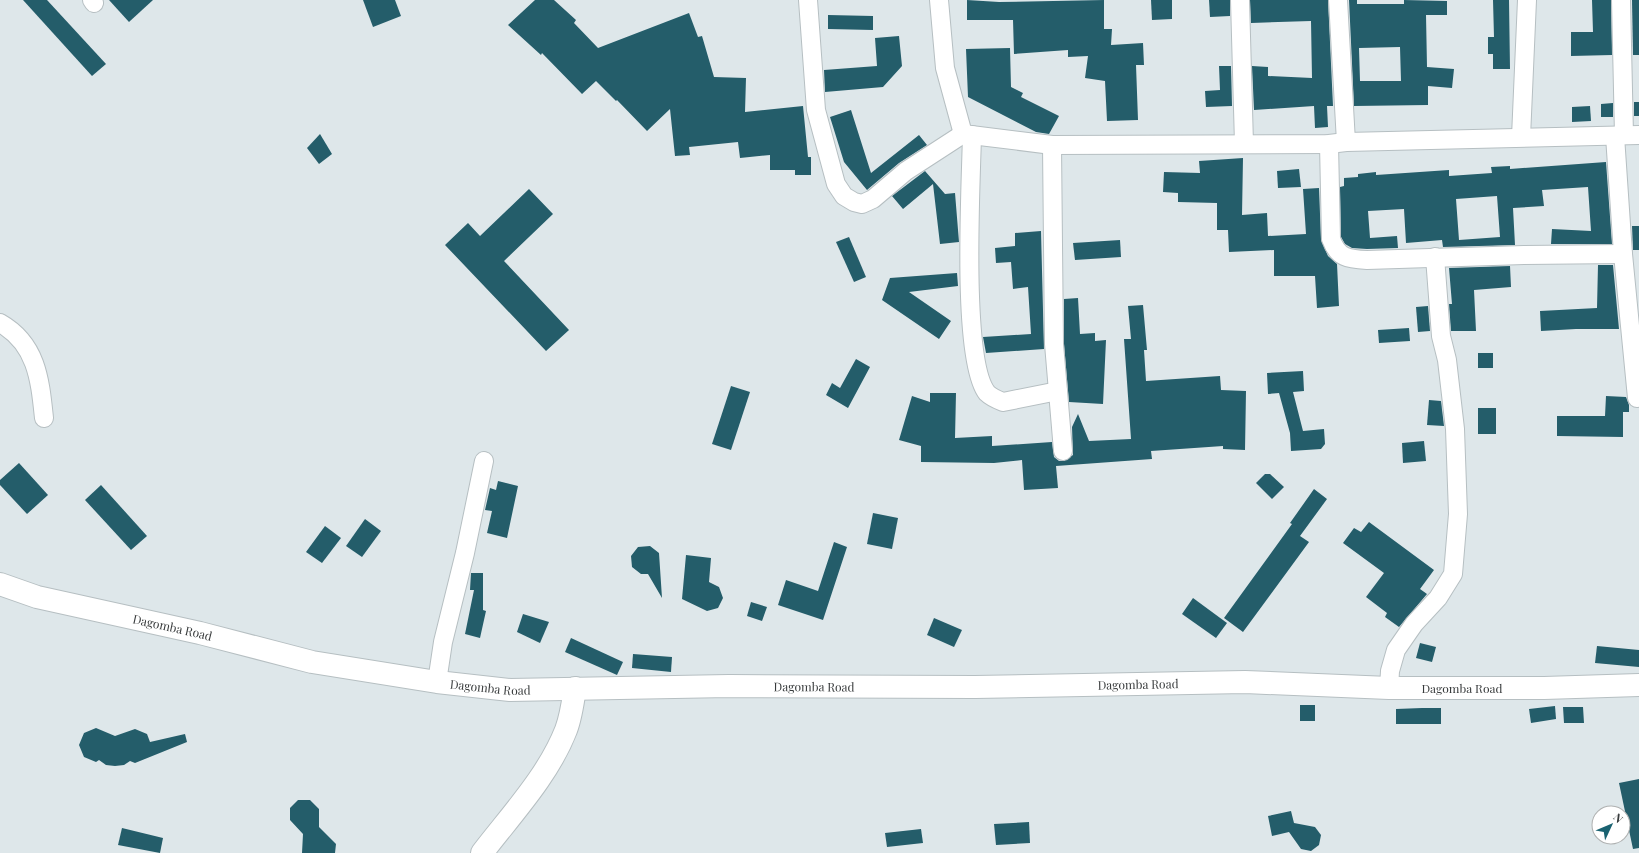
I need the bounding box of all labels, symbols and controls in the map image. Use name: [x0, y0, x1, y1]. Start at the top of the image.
street label: Dagomba Road: [131, 610, 214, 644]
street label: Dagomba Road: [449, 675, 531, 698]
street label: Dagomba Road: [1097, 675, 1179, 693]
street label: Dagomba Road: [774, 678, 855, 695]
street label: Dagomba Road: [1421, 680, 1502, 696]
north arrow: [1591, 805, 1631, 845]
text: N: [1610, 810, 1627, 826]

